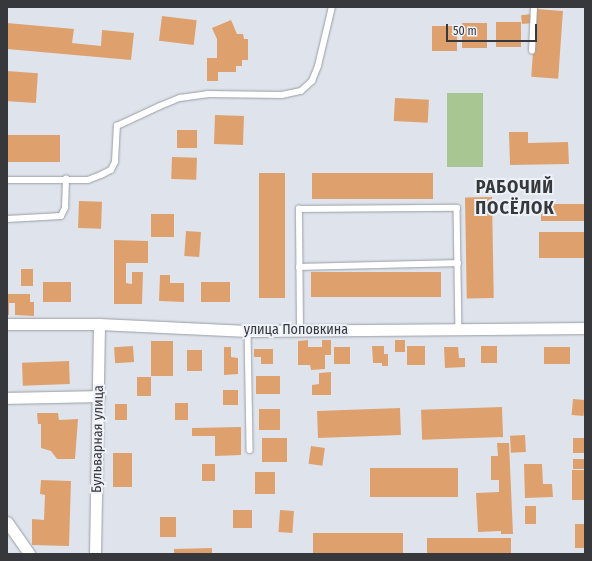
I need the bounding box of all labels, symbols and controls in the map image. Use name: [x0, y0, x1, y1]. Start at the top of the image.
scale bar: [448, 16, 539, 42]
text: 50 m: [453, 24, 477, 38]
district label: РАБОЧИЙ ПОСЁЛОК: [475, 177, 555, 220]
street label: улица Поповкина: [244, 322, 348, 338]
street label: Бульварная улица: [89, 385, 107, 493]

